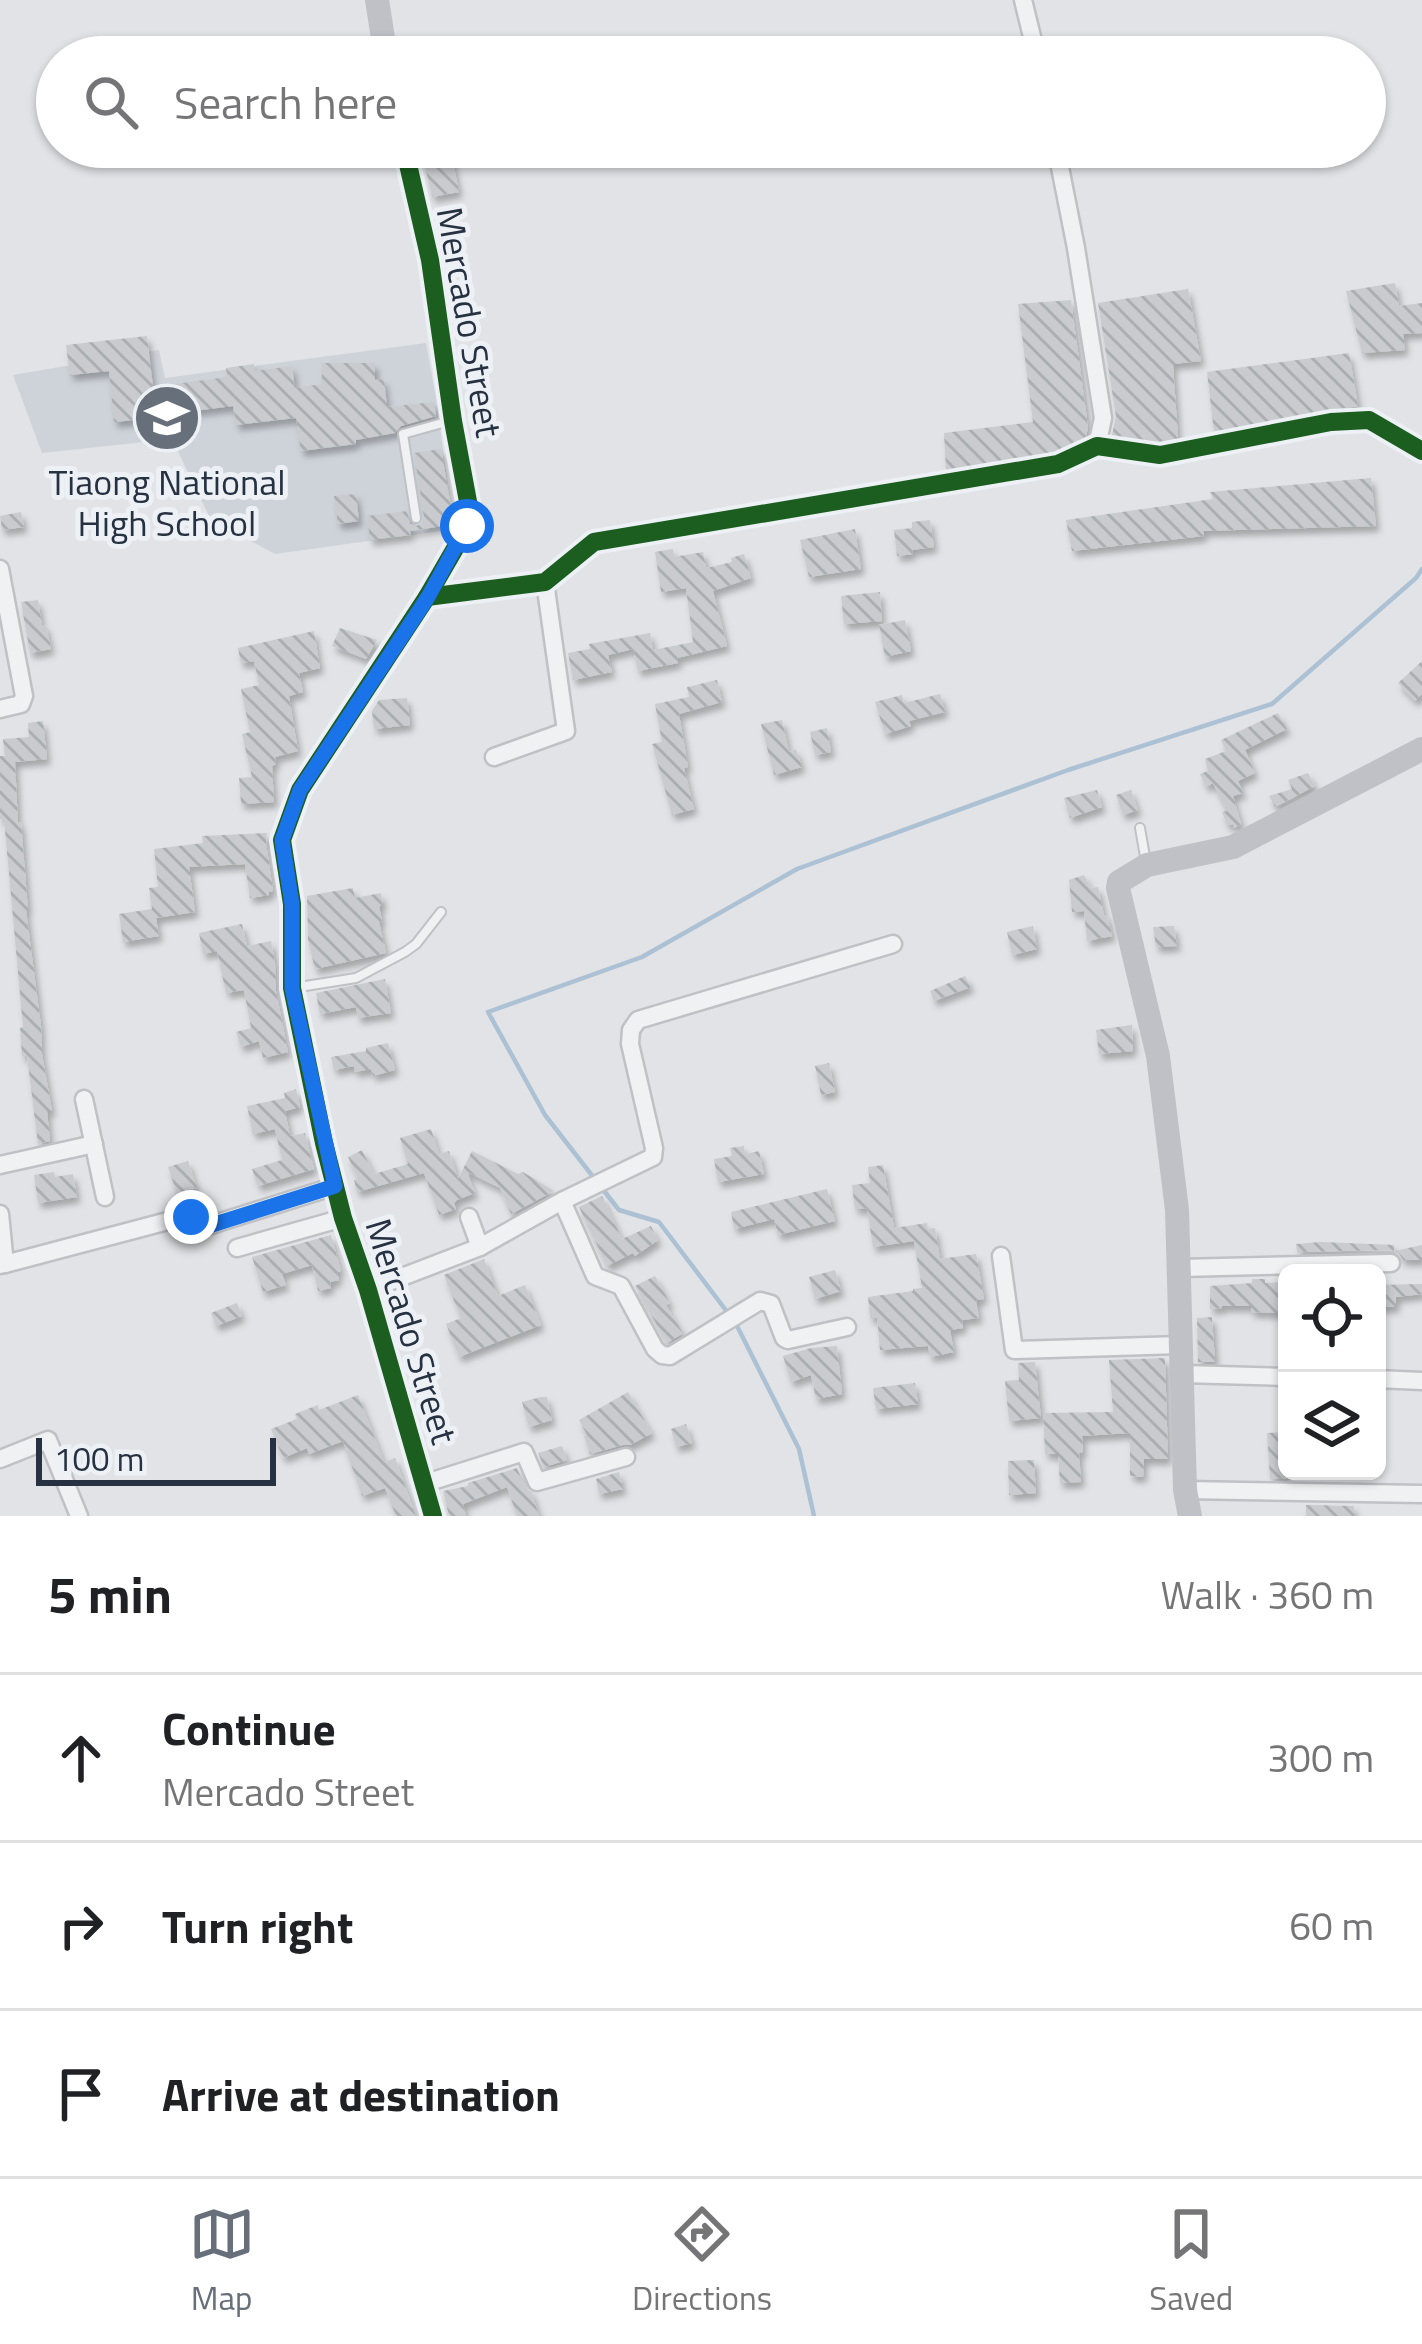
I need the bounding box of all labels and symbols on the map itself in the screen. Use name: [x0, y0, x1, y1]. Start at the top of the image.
street label: Mercado Street: [423, 203, 517, 442]
school or university icon: Tiaong National High School: [132, 383, 202, 453]
place label: Tiaong National High School: [48, 454, 286, 550]
route start: [440, 499, 494, 553]
route end: [164, 1190, 218, 1244]
street label: Mercado Street: [352, 1212, 472, 1451]
scale bar: [36, 1432, 276, 1485]

